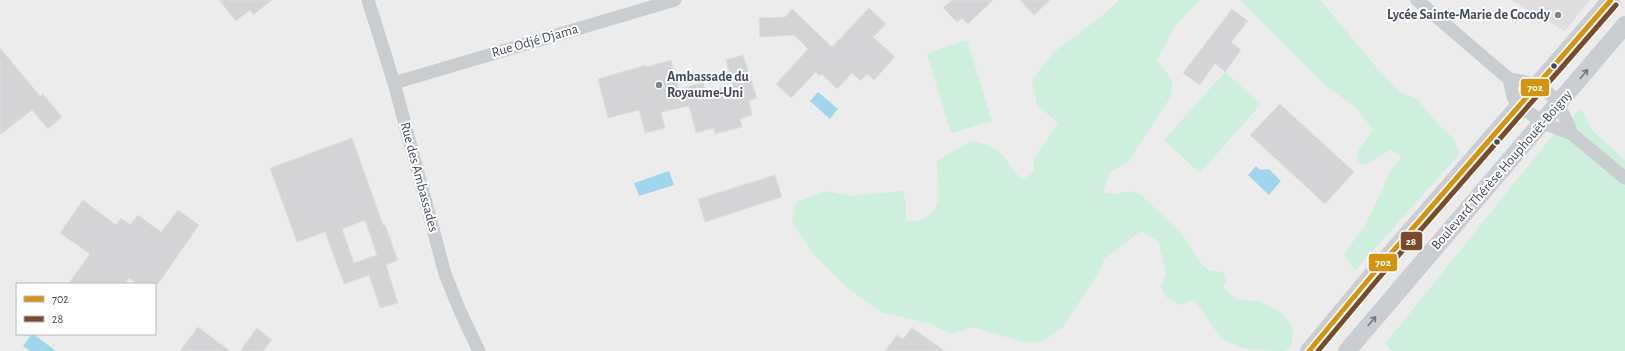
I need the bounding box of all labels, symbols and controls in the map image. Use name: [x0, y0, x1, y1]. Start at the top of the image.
place label: Lycée Sainte-Marie de Cocody: [1387, 8, 1551, 22]
marker: Lycée Sainte-Marie de Cocody: [1553, 10, 1563, 20]
street label: Rue Odjé Djama: [490, 22, 580, 60]
unlabelled marker: [1549, 61, 1559, 71]
one-way arrow: [1580, 68, 1589, 79]
place label: Ambassade du Royaume-Uni: [667, 70, 750, 100]
line badge: 702: [1520, 78, 1550, 97]
marker: Ambassade du Royaume-Uni: [654, 80, 664, 90]
text: 702: [1527, 82, 1543, 93]
street label: Boulevard Thérèse Houphouët-Boigny: [1429, 87, 1575, 253]
street label: Rue des Ambassades: [398, 121, 440, 233]
unlabelled marker: [1492, 137, 1502, 147]
line badge: 28: [1400, 231, 1423, 251]
text: 28: [1406, 236, 1416, 247]
line badge: 702: [1368, 253, 1398, 272]
text: 702: [1375, 257, 1391, 268]
legend: [16, 283, 156, 335]
text: 702: [52, 293, 69, 305]
text: 28: [52, 313, 63, 325]
one-way arrow: [1367, 316, 1376, 326]

